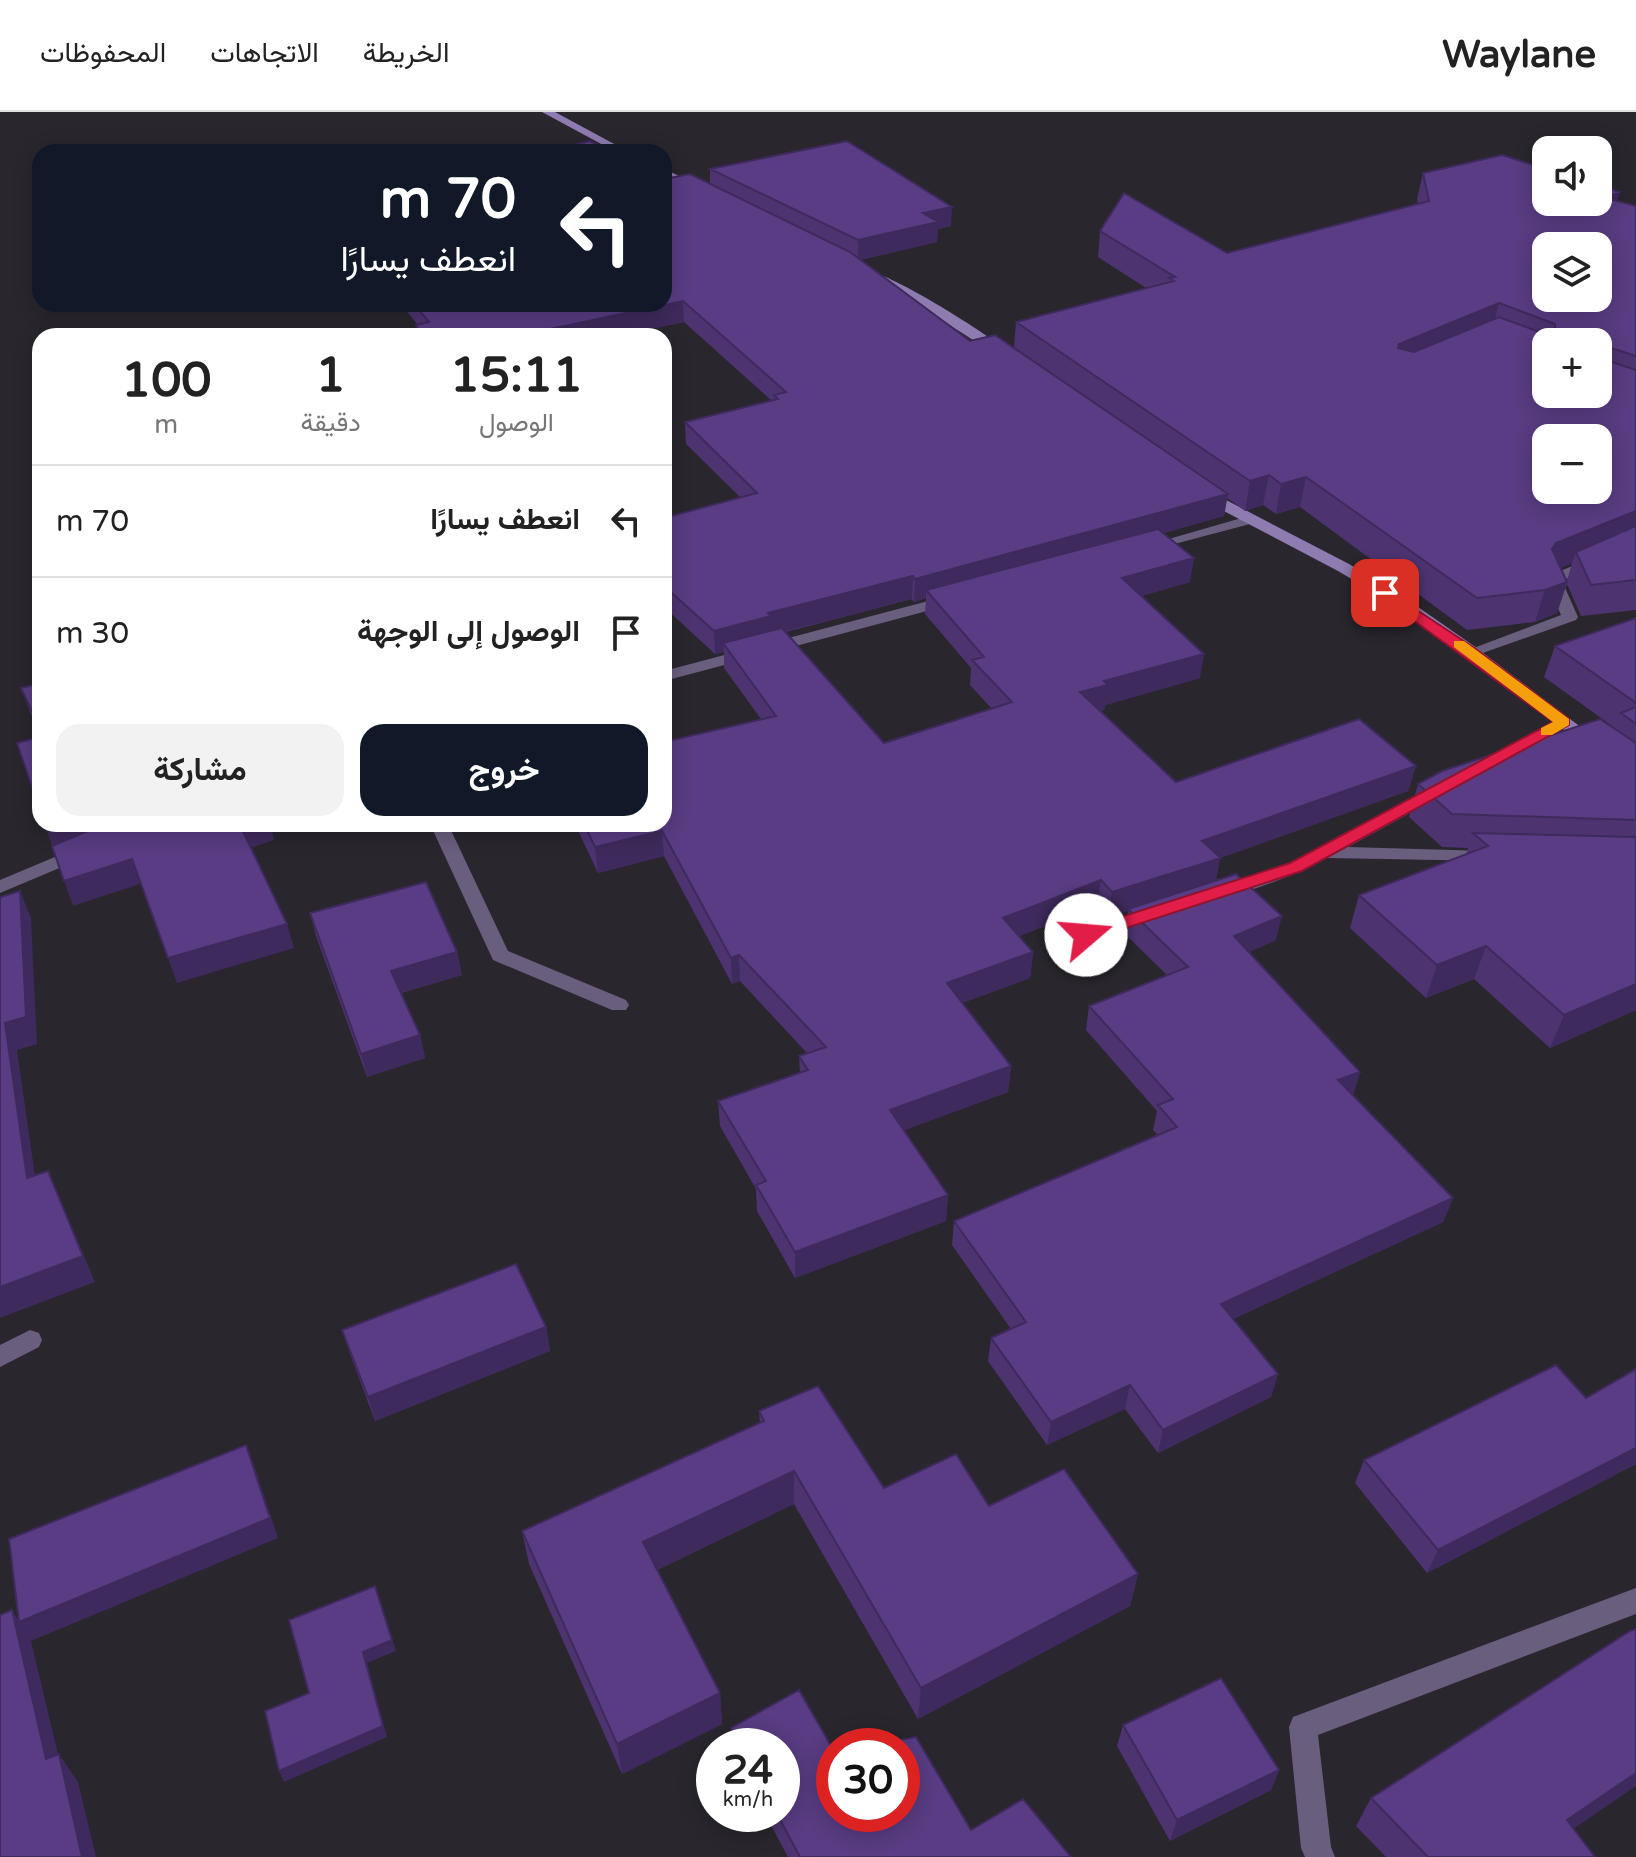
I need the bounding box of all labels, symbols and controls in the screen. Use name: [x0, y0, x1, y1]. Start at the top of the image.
text: Waylane: [1442, 32, 1596, 78]
text: المحفوظات: [40, 36, 166, 70]
text: الاتجاهات: [210, 36, 319, 70]
text: الخريطة: [363, 36, 449, 70]
map controls: [1532, 136, 1612, 504]
button: sound: [1532, 136, 1612, 216]
text: 70 m: [380, 166, 516, 233]
icon: left: [544, 176, 648, 280]
button: layers: [1532, 232, 1612, 312]
text: انعطف يسارًا: [340, 238, 516, 281]
button: +: [1532, 328, 1612, 408]
text: 1: [316, 347, 346, 405]
text: 15:11: [450, 347, 583, 405]
text: 100: [121, 352, 212, 410]
text: دقيقة: [301, 407, 361, 438]
text: الوصول: [479, 407, 554, 438]
text: m: [154, 409, 178, 440]
button: −: [1532, 424, 1612, 504]
icon: left: [604, 499, 648, 543]
text: انعطف يسارًا: [430, 501, 580, 538]
text: 70 m: [56, 503, 129, 540]
pin: [1351, 559, 1419, 627]
icon: arrive: [1363, 571, 1407, 615]
icon: arrive: [604, 611, 648, 655]
text: الوصول إلى الوجهة: [357, 613, 580, 650]
text: 30 m: [56, 615, 129, 652]
button: مشاركة: [56, 724, 344, 816]
button: خروج: [360, 724, 648, 816]
position arrow: [1044, 893, 1128, 977]
speed limit sign: 30: [816, 1728, 920, 1832]
text: 24: [723, 1746, 773, 1794]
text: km/h: [723, 1788, 773, 1812]

